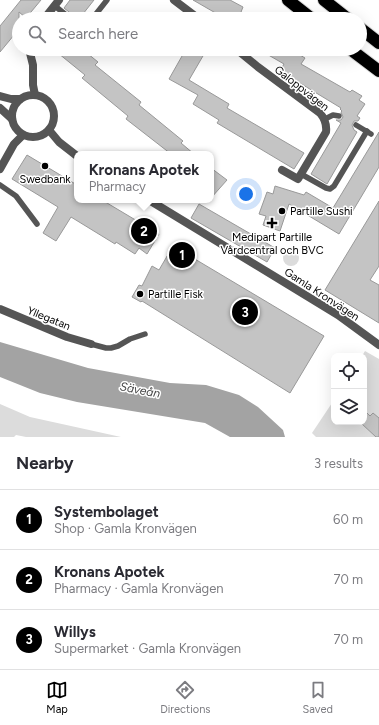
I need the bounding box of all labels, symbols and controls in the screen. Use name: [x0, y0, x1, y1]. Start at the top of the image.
search box: [12, 12, 367, 56]
icon: search: [26, 23, 48, 45]
text: Search here: [58, 25, 138, 43]
street label: Galoppvägen: [272, 63, 332, 114]
popup: [74, 151, 214, 203]
marker: Swedbank: [40, 161, 50, 171]
text: Kronans Apotek: [89, 161, 199, 179]
place label: Swedbank: [19, 173, 71, 186]
text: Pharmacy: [89, 179, 146, 194]
your location: [236, 184, 256, 204]
place label: Partille Sushi: [290, 205, 353, 218]
marker: Partille Sushi: [277, 206, 287, 216]
pin: 2: [131, 216, 157, 246]
marker: Medipart Partille Vårdcentral och BVC: [266, 217, 278, 229]
place label: Medipart Partille Vårdcentral och BVC: [220, 231, 324, 257]
pin: 1: [169, 240, 195, 270]
street label: Gamla Kronvägen: [282, 265, 362, 324]
place label: Partille Fisk: [148, 288, 204, 301]
marker: Partille Fisk: [135, 289, 145, 299]
pin: 3: [232, 297, 258, 327]
street label: Yllegatan: [25, 304, 72, 333]
map controls: [331, 353, 367, 425]
button: locate: [331, 353, 367, 389]
water label: Säveån: [119, 379, 162, 401]
button: layers: [331, 389, 367, 425]
text: Nearby: [16, 453, 74, 473]
text: 3 results: [314, 456, 363, 471]
text: Systembolaget: [54, 503, 159, 521]
text: 1: [26, 512, 32, 527]
text: 60 m: [333, 512, 363, 527]
text: Shop · Gamla Kronvägen: [54, 521, 197, 536]
text: Kronans Apotek: [54, 563, 165, 581]
text: 2: [25, 572, 33, 587]
text: 70 m: [333, 572, 363, 587]
text: Pharmacy · Gamla Kronvägen: [54, 581, 224, 596]
text: Willys: [54, 623, 96, 641]
text: 3: [25, 632, 33, 647]
text: 70 m: [333, 632, 363, 647]
text: Supermarket · Gamla Kronvägen: [54, 641, 241, 656]
tab: Map: [46, 679, 68, 716]
tab: Directions: [160, 679, 210, 716]
tab: Saved: [303, 679, 333, 716]

